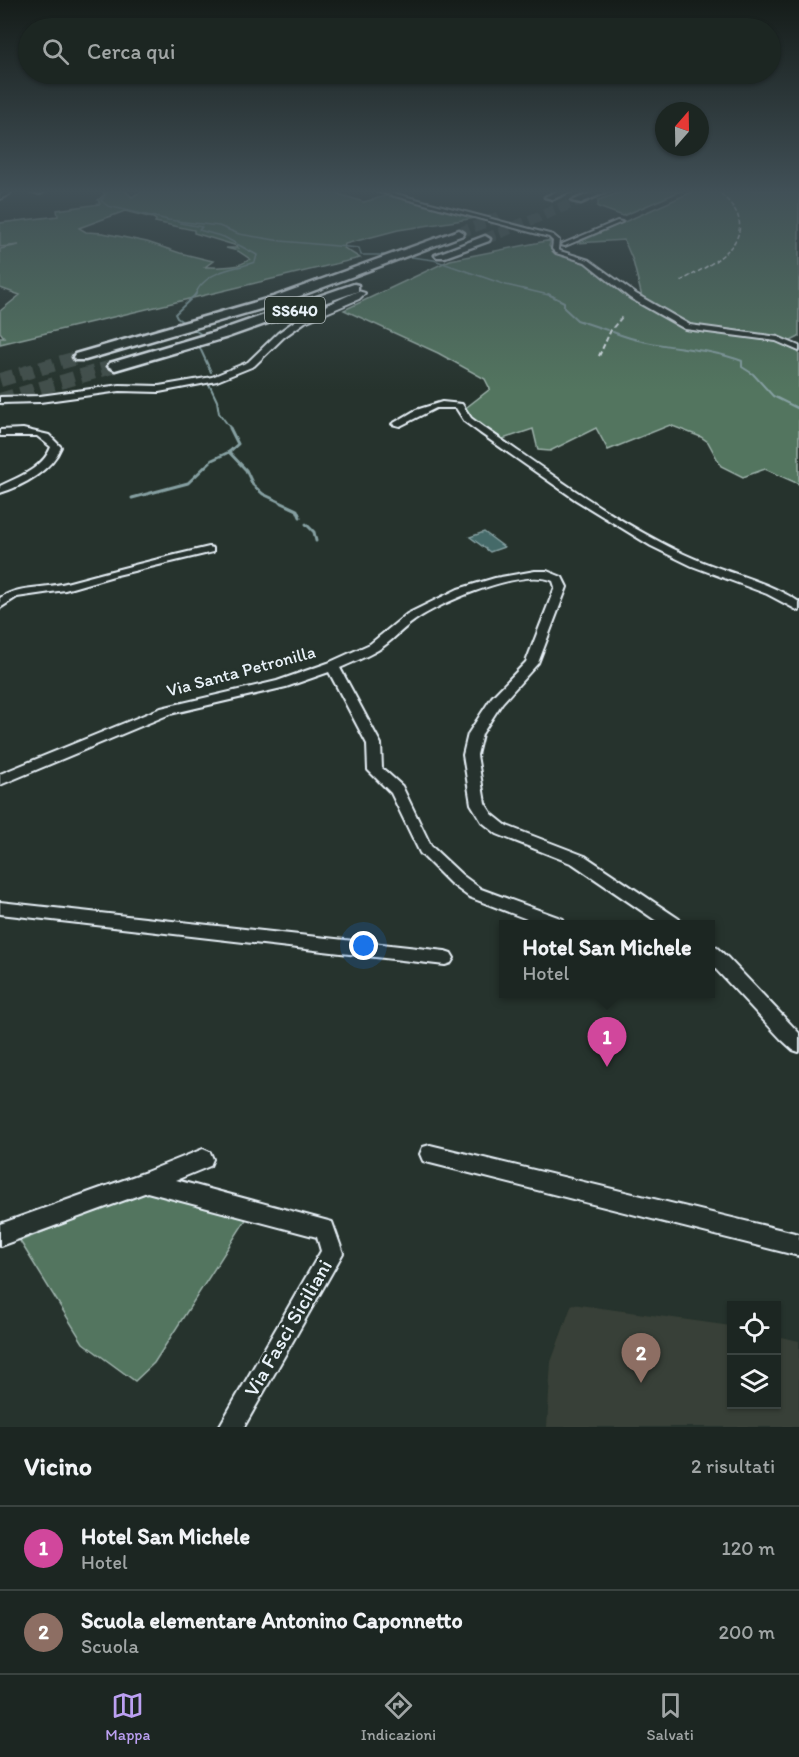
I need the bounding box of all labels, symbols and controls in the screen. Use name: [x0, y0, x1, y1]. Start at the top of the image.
search box: [18, 18, 781, 84]
icon: search: [39, 35, 72, 68]
text: Cerca qui: [87, 38, 175, 65]
north arrow: [655, 102, 709, 156]
road number: SS640: [265, 297, 325, 323]
street label: Via Santa Petronilla: [164, 641, 318, 701]
popup: [499, 920, 715, 998]
your location: [349, 931, 378, 960]
text: Hotel San Michele: [522, 934, 692, 961]
text: Hotel: [522, 961, 569, 985]
pin: 1: [588, 1018, 626, 1067]
street label: Via Fasci Siciliani: [238, 1255, 337, 1401]
map controls: [727, 1301, 781, 1409]
button: locate: [727, 1301, 781, 1355]
pin: 2: [622, 1334, 660, 1383]
button: layers: [727, 1355, 781, 1409]
text: Vicino: [24, 1450, 92, 1482]
text: 2 risultati: [691, 1454, 775, 1478]
text: Hotel San Michele: [81, 1523, 250, 1550]
text: 1: [39, 1536, 48, 1560]
text: 120 m: [722, 1536, 775, 1560]
text: Hotel: [81, 1550, 128, 1574]
text: Scuola elementare Antonino Caponnetto: [81, 1607, 463, 1634]
text: 2: [38, 1620, 49, 1644]
text: 200 m: [719, 1620, 775, 1644]
text: Scuola: [81, 1634, 139, 1658]
tab: Mappa: [105, 1689, 150, 1744]
tab: Indicazioni: [361, 1689, 436, 1744]
tab: Salvati: [647, 1689, 694, 1744]

